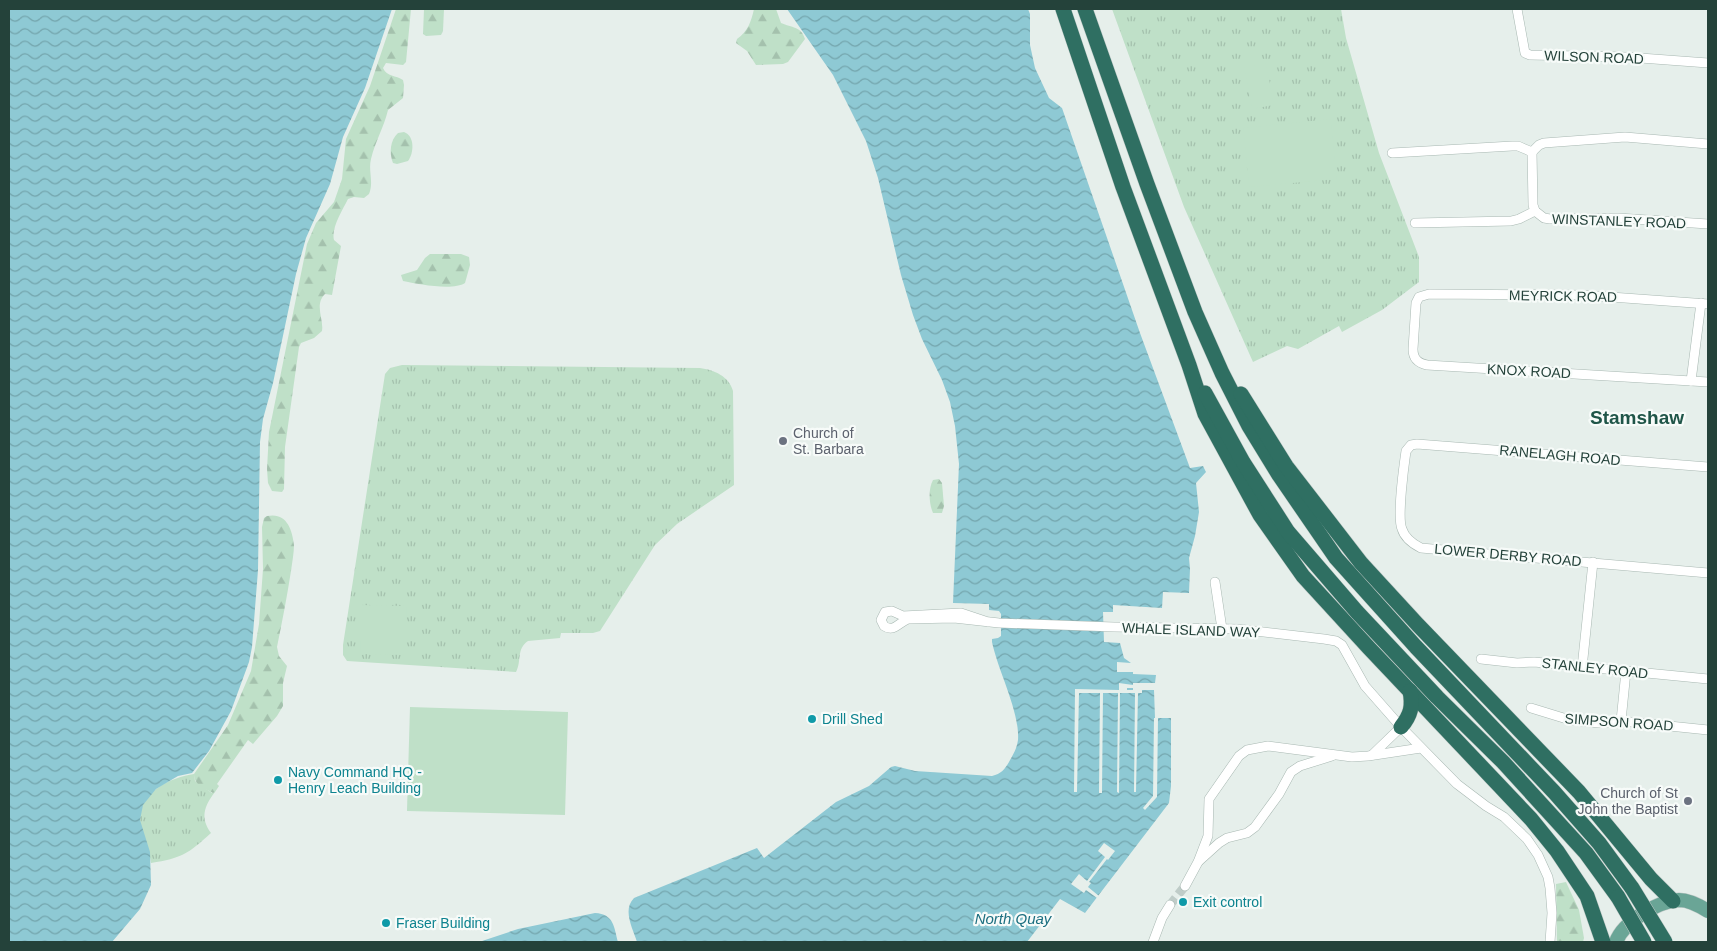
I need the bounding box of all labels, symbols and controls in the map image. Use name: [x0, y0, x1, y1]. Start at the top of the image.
street label: WILSON ROAD: [1544, 47, 1644, 67]
street label: WINSTANLEY ROAD: [1552, 211, 1686, 231]
street label: MEYRICK ROAD: [1509, 287, 1617, 305]
street label: KNOX ROAD: [1487, 361, 1571, 381]
district label: Stamshaw: [1590, 407, 1684, 428]
place label: Church of St. Barbara: [793, 425, 864, 457]
marker: Church of St. Barbara: [777, 435, 789, 447]
street label: RANELAGH ROAD: [1499, 442, 1621, 468]
street label: LOWER DERBY ROAD: [1434, 541, 1582, 569]
street label: WHALE ISLAND WAY: [1122, 620, 1261, 640]
street label: STANLEY ROAD: [1541, 654, 1649, 682]
street label: SIMPSON ROAD: [1564, 710, 1674, 734]
place label: Drill Shed: [822, 711, 883, 727]
marker: Drill Shed: [806, 713, 818, 725]
place label: Navy Command HQ - Henry Leach Building: [288, 764, 422, 796]
marker: Navy Command HQ - Henry Leach Building: [272, 774, 284, 786]
place label: Church of St John the Baptist: [1578, 785, 1678, 817]
marker: Church of St John the Baptist: [1682, 795, 1694, 807]
place label: Exit control: [1193, 894, 1262, 910]
marker: Exit control: [1177, 896, 1189, 908]
water label: North Quay: [975, 910, 1053, 927]
place label: Fraser Building: [396, 915, 490, 931]
marker: Fraser Building: [380, 917, 392, 929]

